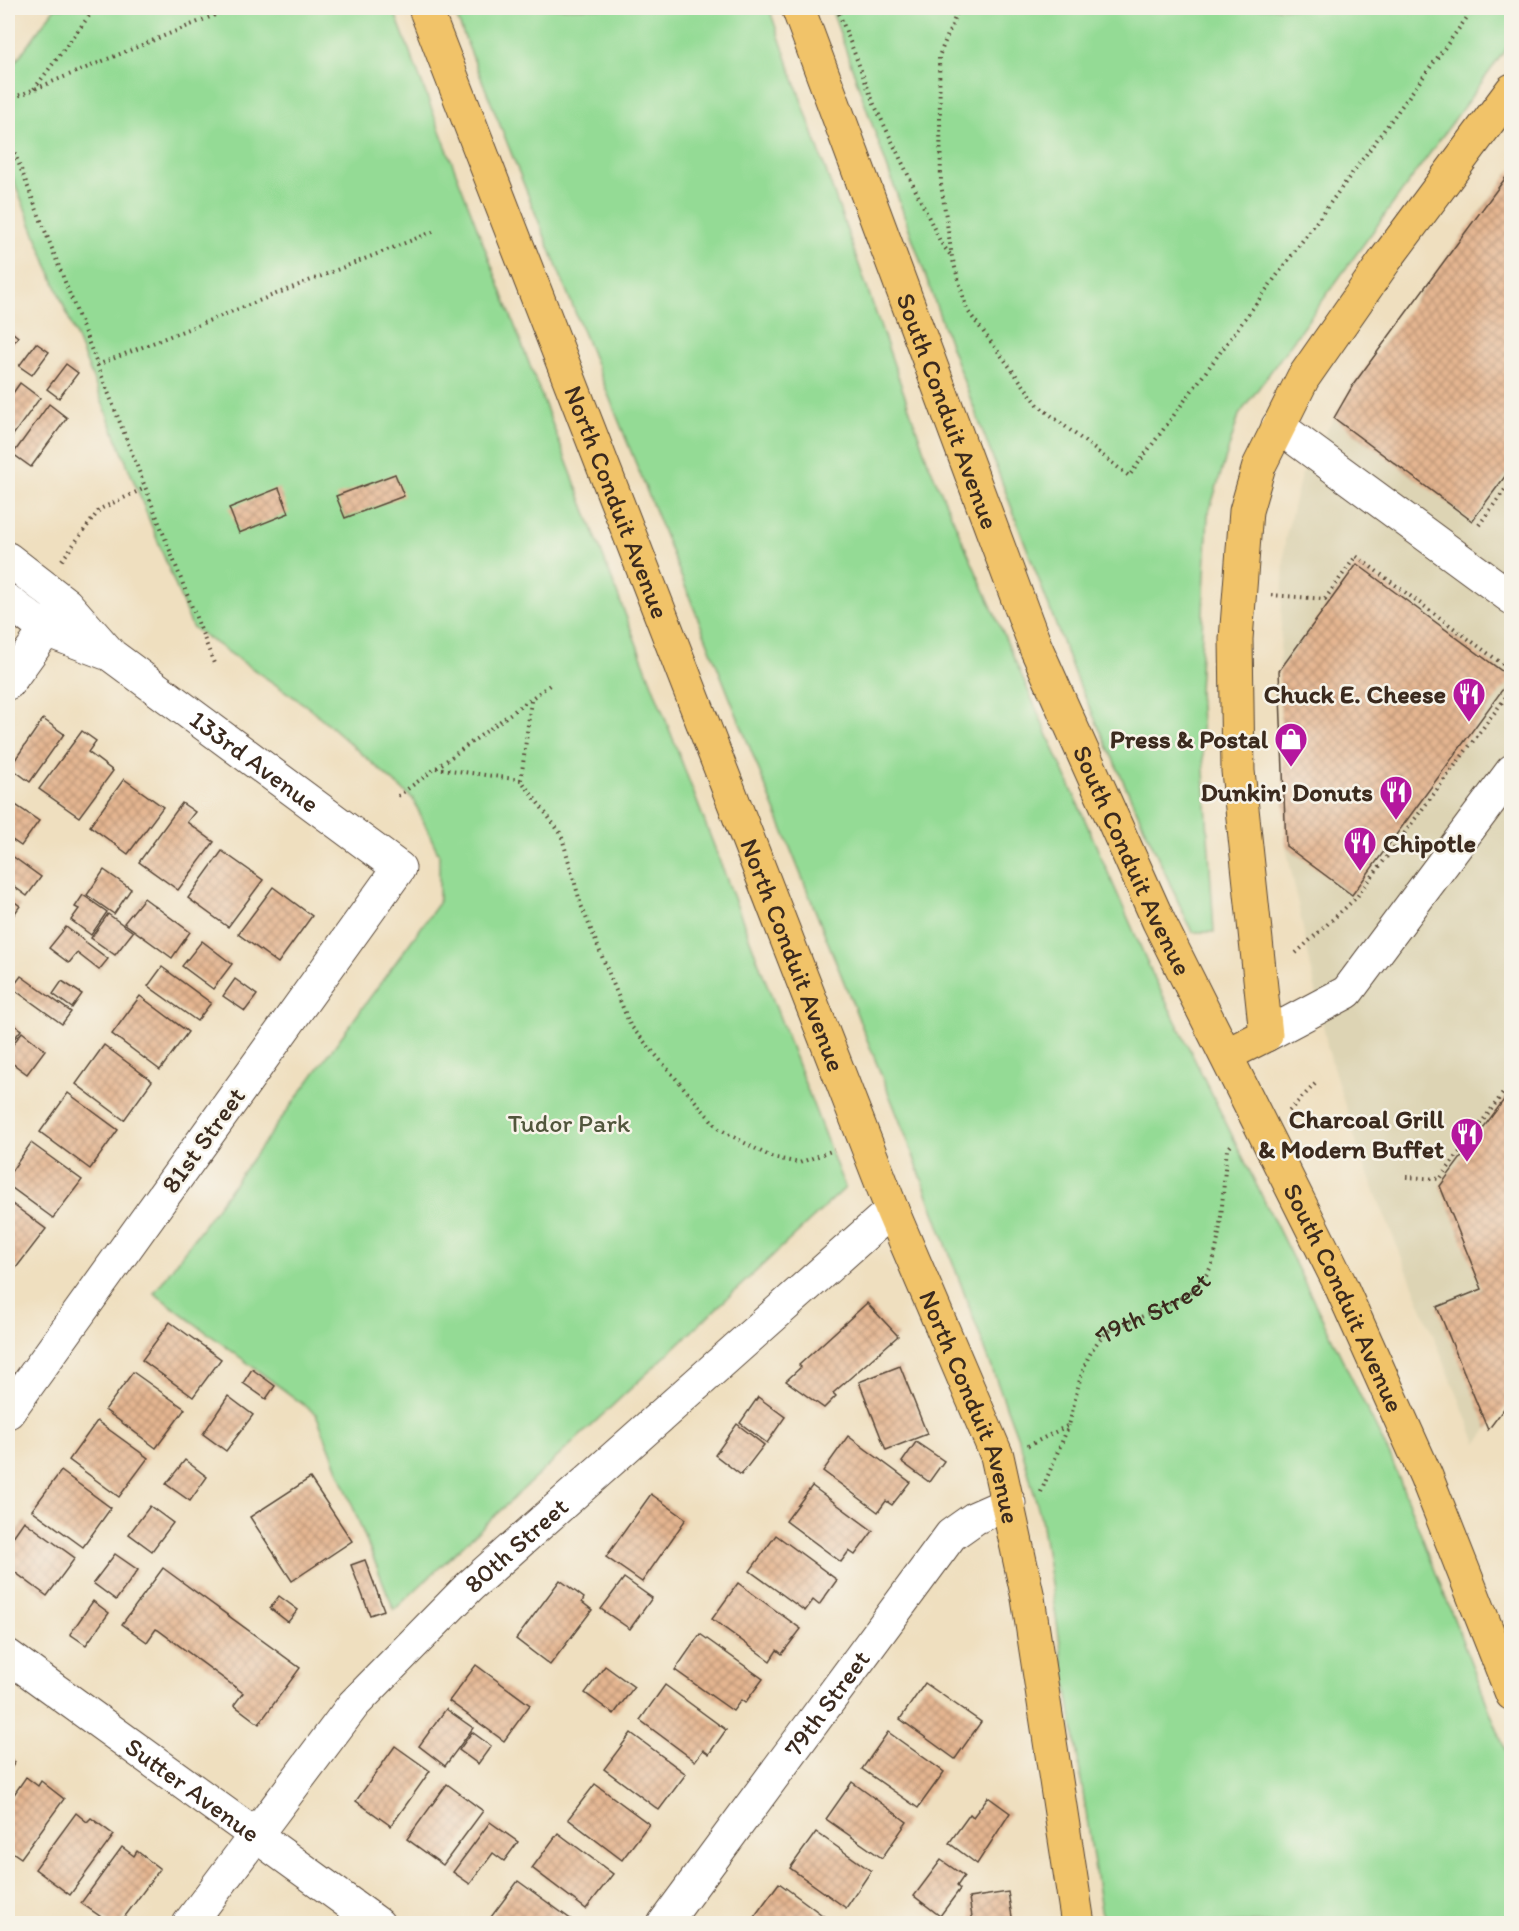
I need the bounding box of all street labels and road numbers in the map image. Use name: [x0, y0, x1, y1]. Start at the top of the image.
street label: South Conduit Avenue: [889, 289, 1006, 534]
street label: North Conduit Avenue: [557, 381, 677, 623]
street label: 133rd Avenue: [184, 703, 326, 820]
street label: South Conduit Avenue: [1066, 740, 1199, 981]
street label: North Conduit Avenue: [733, 834, 853, 1076]
street label: 81st Street: [154, 1081, 252, 1199]
street label: South Conduit Avenue: [1276, 1178, 1411, 1417]
street label: 79th Street: [1088, 1266, 1218, 1351]
street label: North Conduit Avenue: [912, 1285, 1027, 1527]
street label: 80th Street: [457, 1490, 575, 1600]
street label: 79th Street: [777, 1644, 877, 1763]
street label: Sutter Avenue: [119, 1730, 266, 1849]

